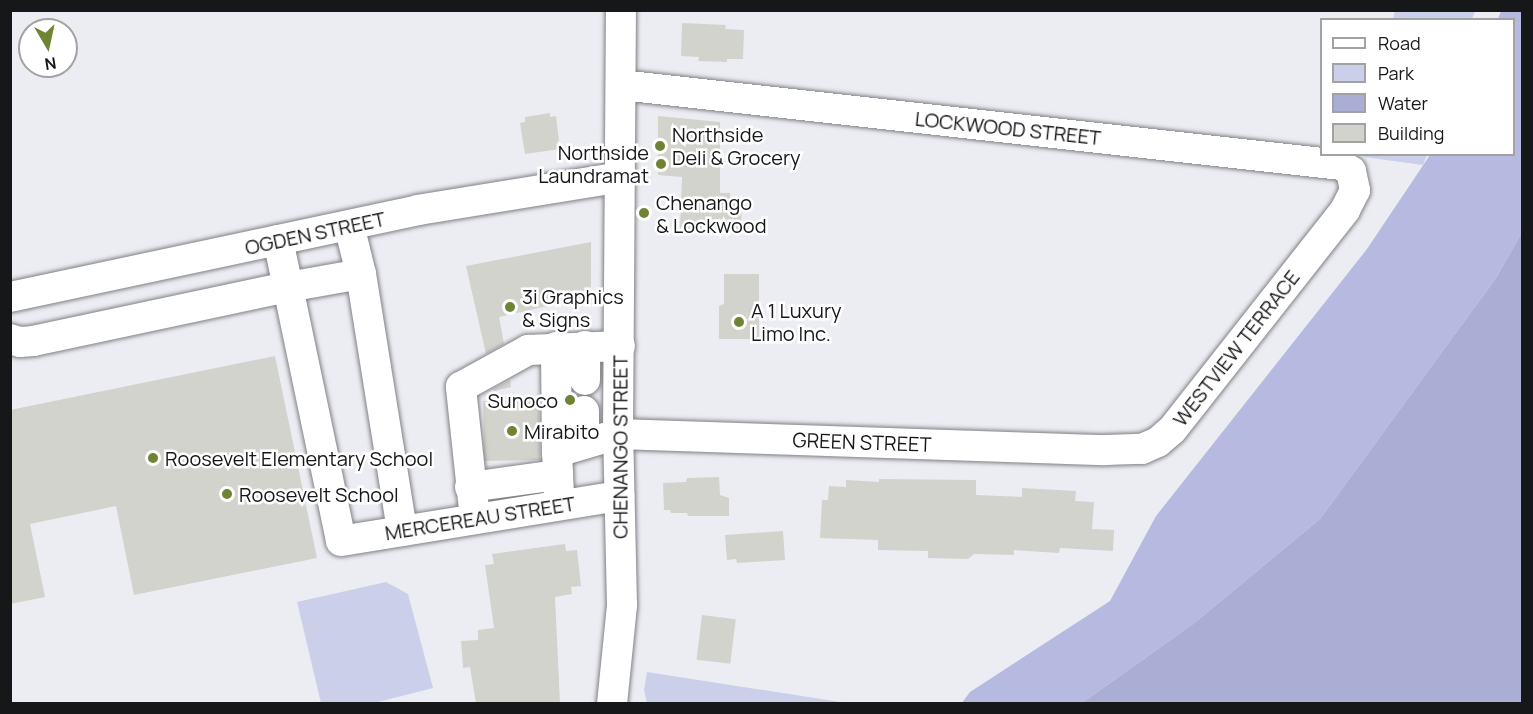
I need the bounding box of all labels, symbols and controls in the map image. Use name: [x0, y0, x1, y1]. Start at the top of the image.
north arrow: [18, 18, 78, 78]
legend: [1320, 18, 1515, 156]
text: Road: [1378, 31, 1421, 55]
text: N: [43, 52, 58, 76]
text: Park: [1378, 61, 1414, 85]
text: Water: [1378, 91, 1428, 115]
street label: LOCKWOOD STREET: [914, 106, 1102, 150]
text: Building: [1378, 121, 1444, 145]
place label: Northside Deli & Grocery: [672, 122, 801, 169]
marker: Northside Deli & Grocery: [653, 139, 667, 153]
place label: Northside Laundramat: [538, 140, 649, 187]
marker: Northside Laundramat: [654, 157, 668, 171]
place label: Chenango & Lockwood: [656, 190, 767, 237]
street label: OGDEN STREET: [243, 206, 387, 260]
marker: Chenango & Lockwood: [637, 206, 651, 220]
street label: WESTVIEW TERRACE: [1168, 265, 1304, 431]
place label: 3i Graphics & Signs: [522, 284, 624, 331]
place label: A 1 Luxury Limo Inc.: [751, 298, 842, 345]
marker: 3i Graphics & Signs: [503, 300, 517, 314]
marker: A 1 Luxury Limo Inc.: [732, 315, 746, 329]
street label: CHENANGO STREET: [608, 355, 632, 539]
place label: Sunoco: [488, 388, 558, 412]
marker: Sunoco: [563, 393, 577, 407]
place label: Mirabito: [524, 419, 599, 443]
marker: Mirabito: [505, 424, 519, 438]
street label: GREEN STREET: [792, 428, 932, 456]
place label: Roosevelt Elementary School: [165, 446, 433, 470]
marker: Roosevelt Elementary School: [146, 451, 160, 465]
place label: Roosevelt School: [239, 482, 399, 506]
marker: Roosevelt School: [220, 487, 234, 501]
street label: MERCEREAU STREET: [383, 491, 577, 545]

